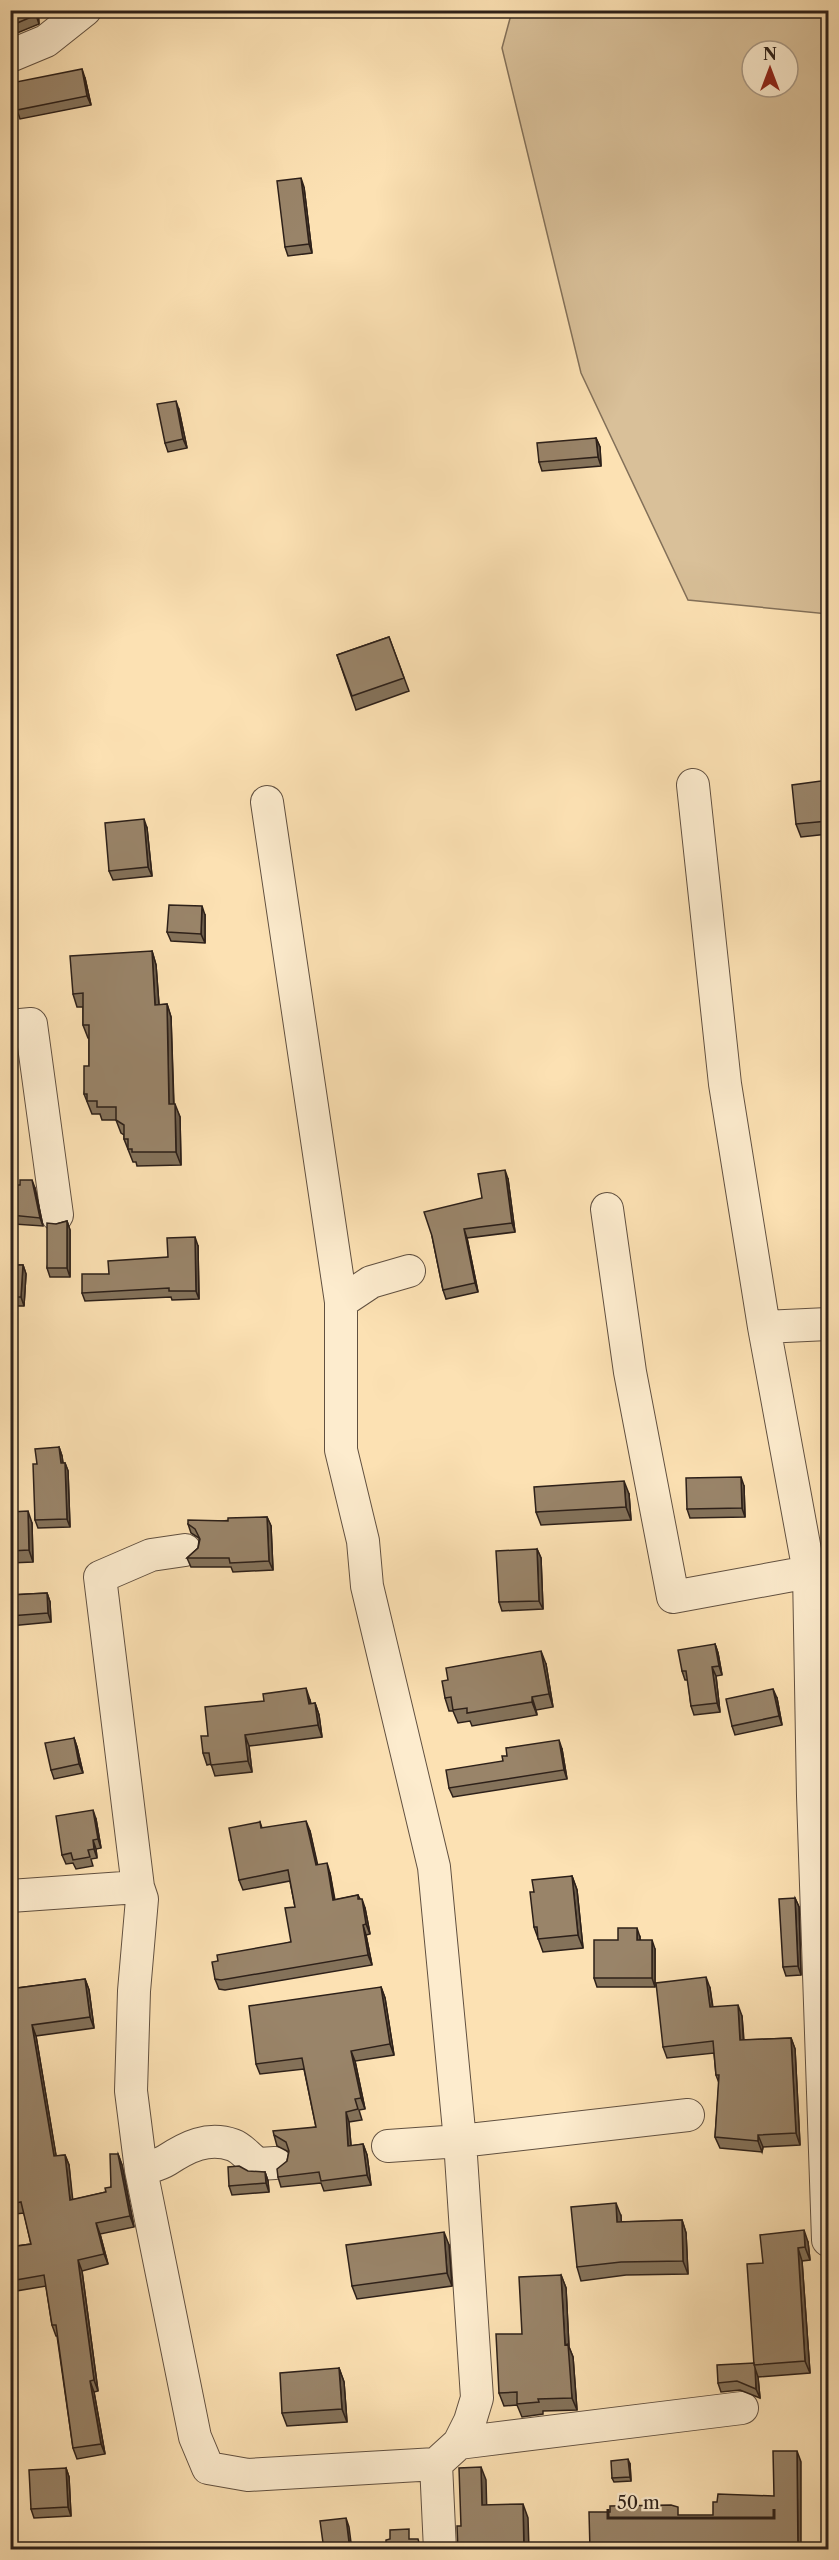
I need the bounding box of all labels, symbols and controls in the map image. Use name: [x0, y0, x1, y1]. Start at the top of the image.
north arrow: [740, 39, 800, 99]
text: N: [763, 44, 777, 64]
scale bar: [608, 2482, 774, 2520]
text: 50 m: [617, 2492, 660, 2514]

